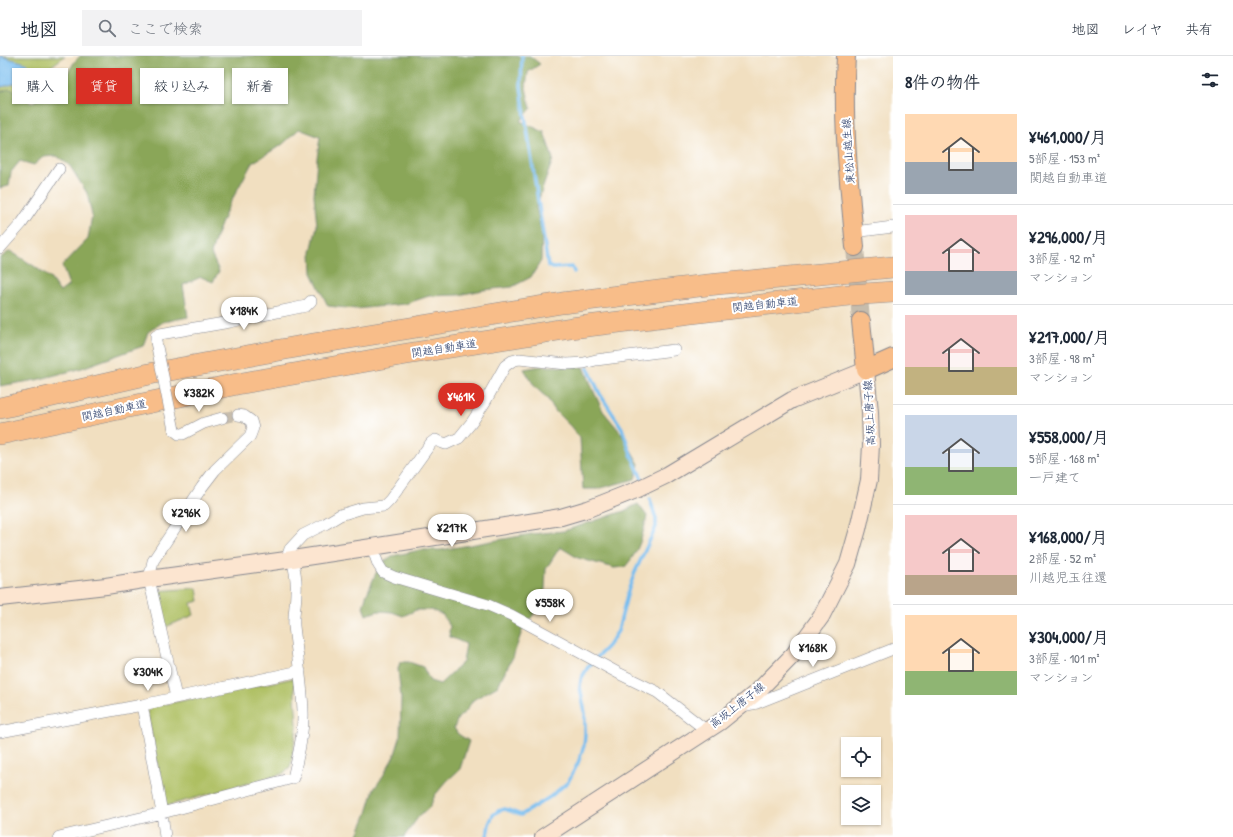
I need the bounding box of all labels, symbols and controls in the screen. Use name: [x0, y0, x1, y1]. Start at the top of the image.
search box: [82, 10, 362, 46]
text: 地図: [20, 16, 58, 42]
icon: search: [96, 17, 118, 39]
text: ここで検索: [128, 18, 203, 39]
text: 地図: [1072, 19, 1100, 38]
text: レイヤ: [1122, 19, 1163, 38]
text: 共有: [1185, 19, 1213, 38]
chip: 購入: [12, 68, 68, 104]
chip: 賃貸: [76, 68, 132, 104]
chip: 絞り込み: [140, 68, 224, 104]
chip: 新着: [232, 68, 288, 104]
icon: filters: [1199, 69, 1221, 91]
text: 8件の物件: [905, 70, 980, 93]
street label: 東松山越生線: [839, 118, 857, 184]
text: ¥461,000/月: [1029, 125, 1107, 148]
icon: home: [937, 130, 985, 178]
text: 5部屋 · 153 m²: [1029, 149, 1100, 167]
text: 関越自動車道: [1029, 168, 1107, 186]
text: ¥296,000/月: [1029, 225, 1108, 248]
icon: home: [937, 231, 985, 279]
text: 3部屋 · 92 m²: [1029, 249, 1095, 267]
text: マンション: [1029, 268, 1093, 286]
street label: 関越自動車道: [731, 294, 799, 314]
pin: ¥184K: [216, 297, 272, 331]
text: ¥184K: [230, 301, 258, 319]
text: ¥217,000/月: [1029, 325, 1110, 348]
icon: home: [937, 331, 985, 379]
street label: 関越自動車道: [410, 336, 478, 360]
text: 3部屋 · 98 m²: [1029, 349, 1095, 367]
text: マンション: [1029, 368, 1093, 386]
pin: ¥382K: [171, 379, 227, 413]
street label: 高坂上唐子線: [860, 380, 878, 446]
text: ¥382K: [184, 383, 214, 401]
pin: ¥461K: [433, 383, 489, 417]
text: ¥461K: [447, 387, 475, 405]
street label: 関越自動車道: [80, 396, 148, 424]
text: ¥558,000/月: [1029, 425, 1109, 448]
icon: home: [937, 431, 985, 479]
text: 5部屋 · 168 m²: [1029, 449, 1099, 467]
text: 一戸建て: [1029, 468, 1081, 486]
pin: ¥296K: [158, 499, 214, 533]
text: ¥296K: [172, 503, 200, 521]
pin: ¥217K: [424, 514, 480, 548]
text: ¥217K: [437, 518, 467, 536]
text: ¥168,000/月: [1029, 525, 1108, 548]
icon: home: [937, 531, 985, 579]
text: 2部屋 · 52 m²: [1029, 549, 1096, 567]
text: 川越児玉往還: [1029, 568, 1107, 586]
pin: ¥558K: [522, 589, 578, 623]
text: ¥558K: [535, 593, 565, 611]
text: ¥304,000/月: [1029, 625, 1109, 648]
icon: home: [937, 631, 985, 679]
pin: ¥168K: [785, 634, 841, 668]
text: ¥168K: [799, 638, 827, 656]
text: 3部屋 · 101 m²: [1029, 649, 1100, 667]
pin: ¥304K: [120, 658, 176, 692]
text: ¥304K: [133, 662, 163, 680]
text: マンション: [1029, 668, 1093, 686]
street label: 高坂上唐子線: [707, 679, 767, 731]
map controls: [841, 737, 881, 825]
button: locate: [841, 737, 881, 777]
button: layers: [841, 785, 881, 825]

